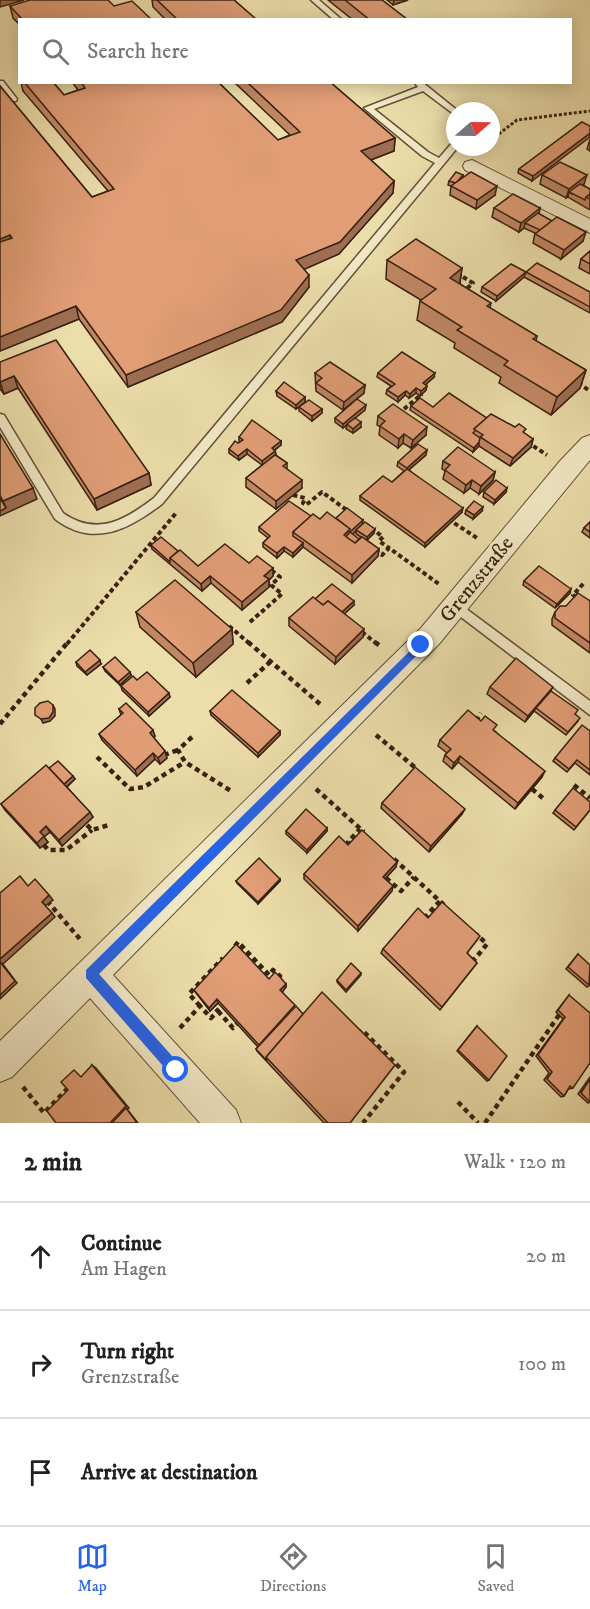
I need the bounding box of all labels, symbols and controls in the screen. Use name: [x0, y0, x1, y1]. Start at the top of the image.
search box: [18, 18, 572, 84]
icon: search: [39, 35, 72, 68]
text: Search here: [87, 38, 189, 65]
north arrow: [446, 102, 500, 156]
street label: Grenzstraße: [434, 531, 520, 628]
route end: [407, 631, 433, 657]
route start: [162, 1056, 188, 1082]
text: 2 min: [24, 1146, 82, 1179]
text: Walk · 120 m: [464, 1150, 566, 1175]
text: Continue: [81, 1230, 162, 1257]
icon: ahead: [24, 1240, 57, 1273]
text: 20 m: [526, 1244, 566, 1269]
text: Am Hagen: [81, 1257, 167, 1282]
text: Turn right: [81, 1338, 174, 1365]
icon: right: [24, 1348, 57, 1381]
text: 100 m: [518, 1352, 566, 1377]
text: Grenzstraße: [81, 1365, 179, 1390]
icon: arrive: [24, 1456, 57, 1489]
text: Arrive at destination: [81, 1459, 258, 1486]
tab: Map: [76, 1540, 109, 1596]
tab: Directions: [260, 1540, 326, 1596]
tab: Saved: [478, 1540, 514, 1596]

